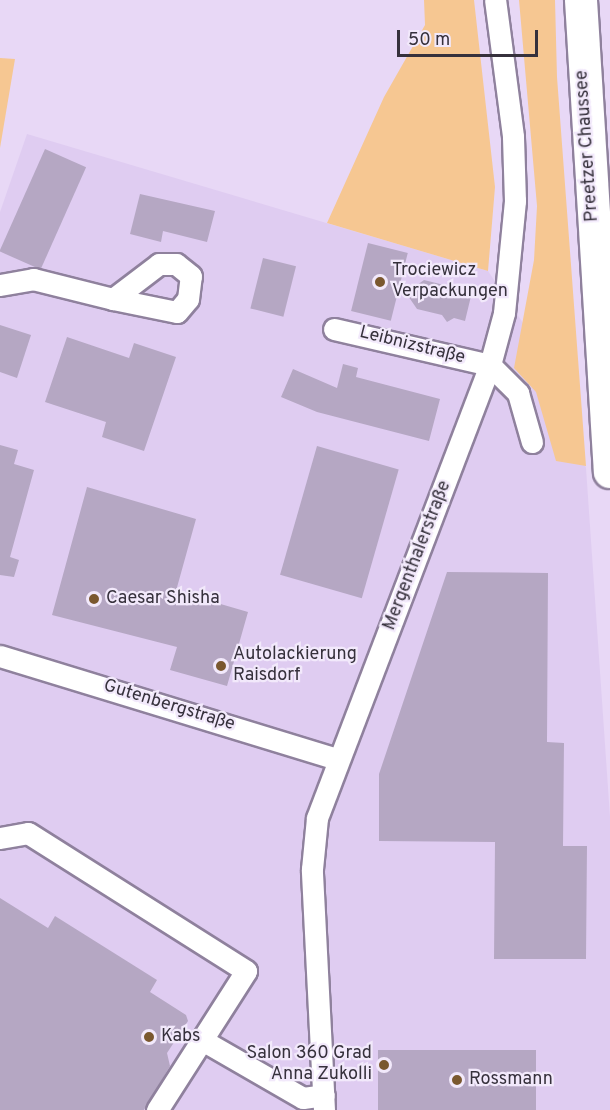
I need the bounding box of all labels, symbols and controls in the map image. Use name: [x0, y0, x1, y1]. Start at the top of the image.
scale bar: [400, 18, 541, 56]
text: 50 m: [408, 29, 450, 52]
street label: Preetzer Chaussee: [572, 69, 604, 223]
place label: Trociewicz Verpackungen: [392, 261, 508, 304]
marker: Trociewicz Verpackungen: [373, 275, 387, 289]
street label: Leibnizstraße: [357, 322, 467, 370]
street label: Mergenthalerstraße: [380, 478, 456, 634]
place label: Caesar Shisha: [106, 588, 220, 610]
marker: Caesar Shisha: [87, 592, 101, 606]
place label: Autolackierung Raisdorf: [233, 645, 357, 688]
marker: Autolackierung Raisdorf: [214, 659, 228, 673]
street label: Gutenbergstraße: [101, 676, 237, 736]
place label: Kabs: [161, 1026, 200, 1048]
marker: Kabs: [142, 1030, 156, 1044]
place label: Salon 360 Grad Anna Zukolli: [246, 1044, 372, 1086]
marker: Salon 360 Grad Anna Zukolli: [377, 1058, 391, 1072]
place label: Rossmann: [469, 1069, 553, 1091]
marker: Rossmann: [450, 1073, 464, 1087]

